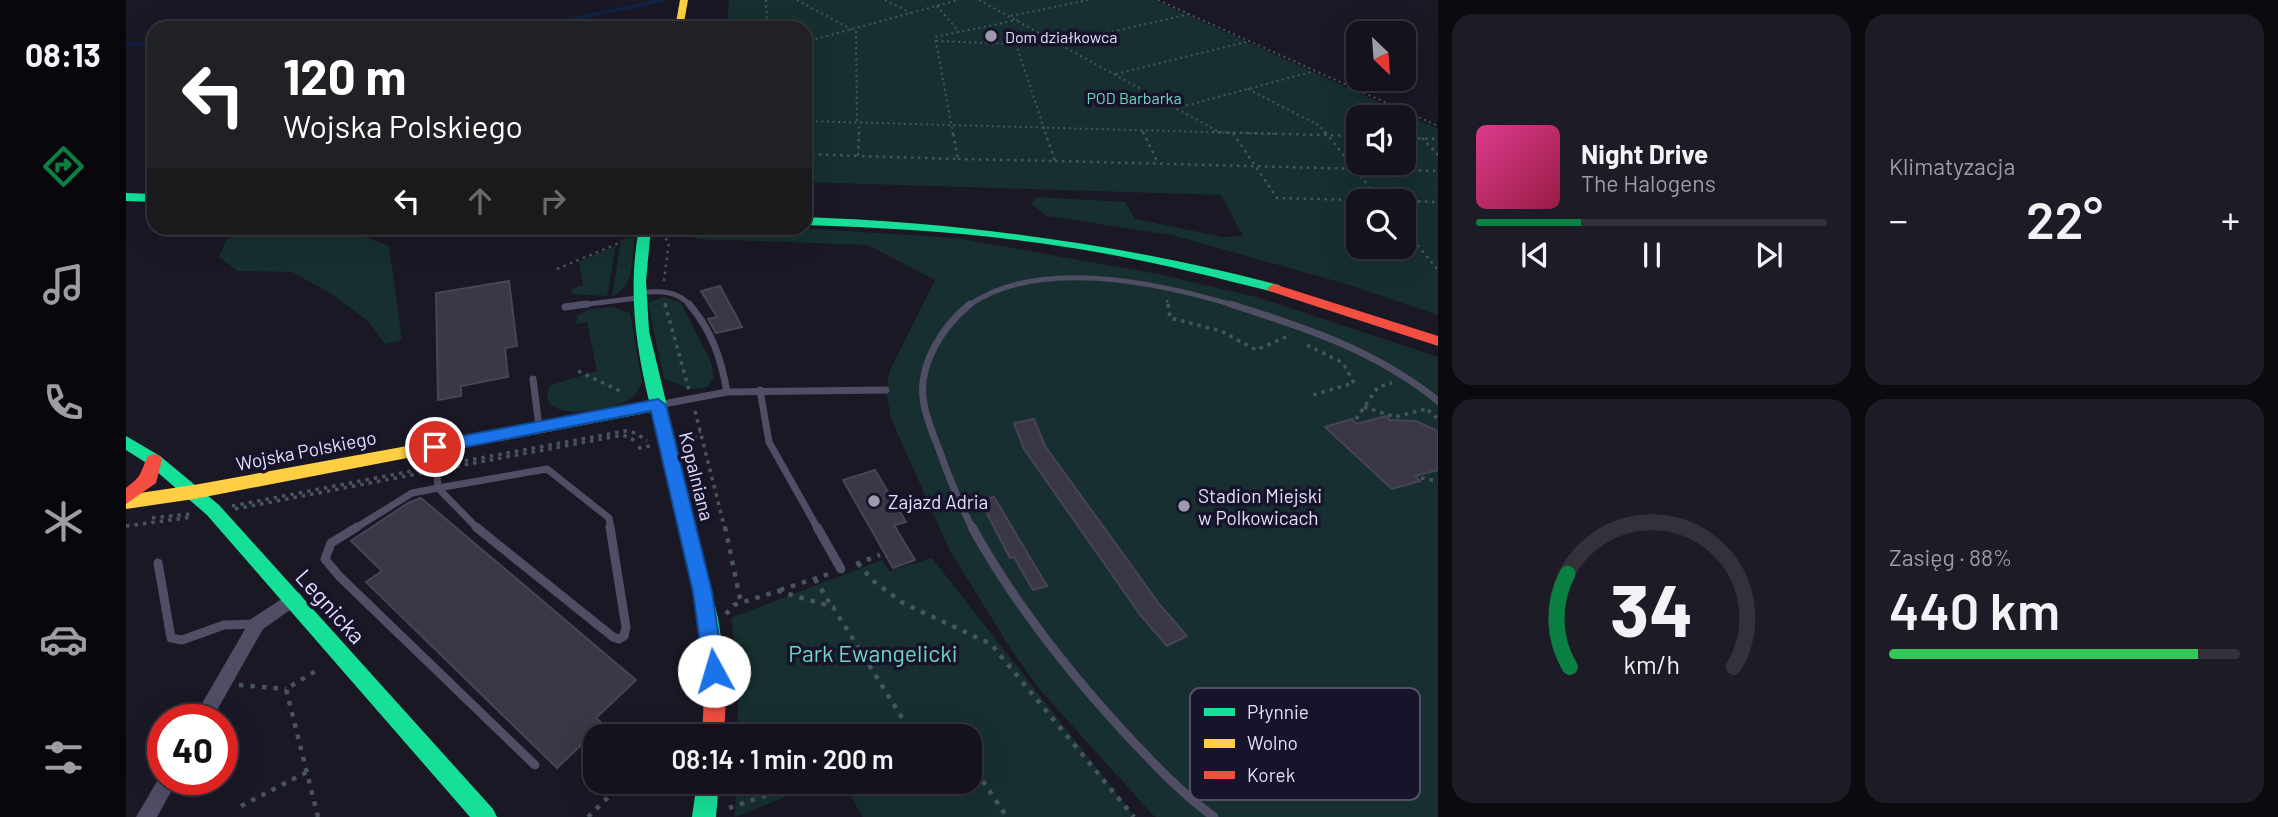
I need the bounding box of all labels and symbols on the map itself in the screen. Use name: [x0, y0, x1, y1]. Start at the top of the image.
north arrow: [1346, 21, 1416, 91]
place label: Dom działkowca: [1005, 27, 1118, 46]
marker: Dom działkowca: [983, 28, 999, 44]
park label: POD Barbarka: [1086, 88, 1182, 107]
pin: [405, 417, 465, 477]
street label: Wojska Polskiego: [234, 425, 378, 475]
street label: Kopalniana: [675, 429, 719, 523]
place label: Stadion Miejski w Polkowicach: [1198, 484, 1322, 529]
place label: Zajazd Adria: [888, 490, 988, 513]
marker: Zajazd Adria: [866, 493, 882, 509]
marker: Stadion Miejski w Polkowicach: [1176, 498, 1192, 514]
street label: Legnicka: [290, 563, 372, 649]
position arrow: [677, 634, 751, 708]
park label: Park Ewangelicki: [788, 639, 958, 667]
legend: [1190, 688, 1420, 800]
text: Płynnie: [1247, 700, 1309, 723]
speed limit sign: 40: [147, 704, 238, 795]
text: Wolno: [1247, 731, 1298, 754]
text: Korek: [1247, 763, 1295, 786]

